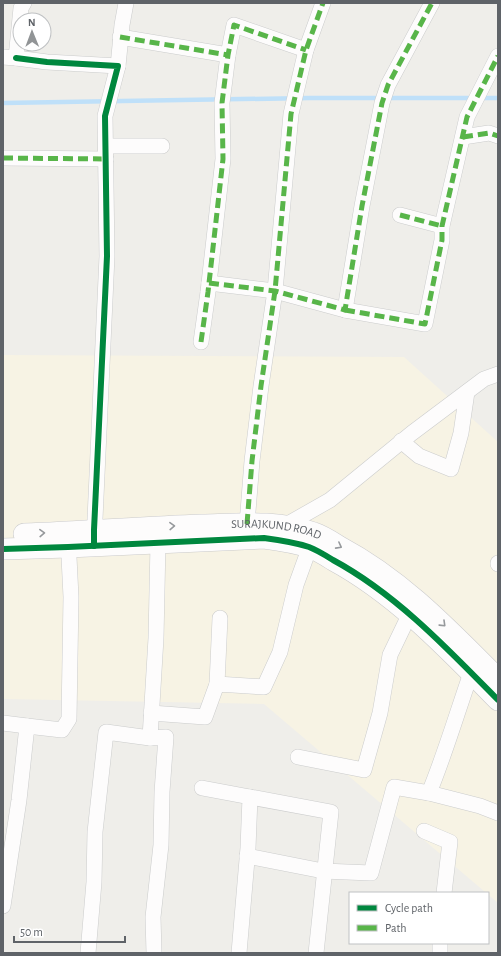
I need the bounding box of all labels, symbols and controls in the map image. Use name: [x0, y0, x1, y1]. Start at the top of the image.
north arrow: [12, 12, 52, 52]
text: N: [28, 17, 36, 28]
street label: SURAJKUND ROAD: [231, 518, 323, 541]
one-way arrow: [169, 522, 175, 530]
one-way arrow: [39, 529, 45, 538]
one-way arrow: [335, 542, 342, 549]
one-way arrow: [438, 619, 446, 627]
legend: [349, 892, 489, 944]
text: Cycle path: [385, 902, 433, 915]
scale bar: [14, 918, 125, 944]
text: Path: [385, 922, 407, 934]
text: 50 m: [20, 926, 43, 938]

